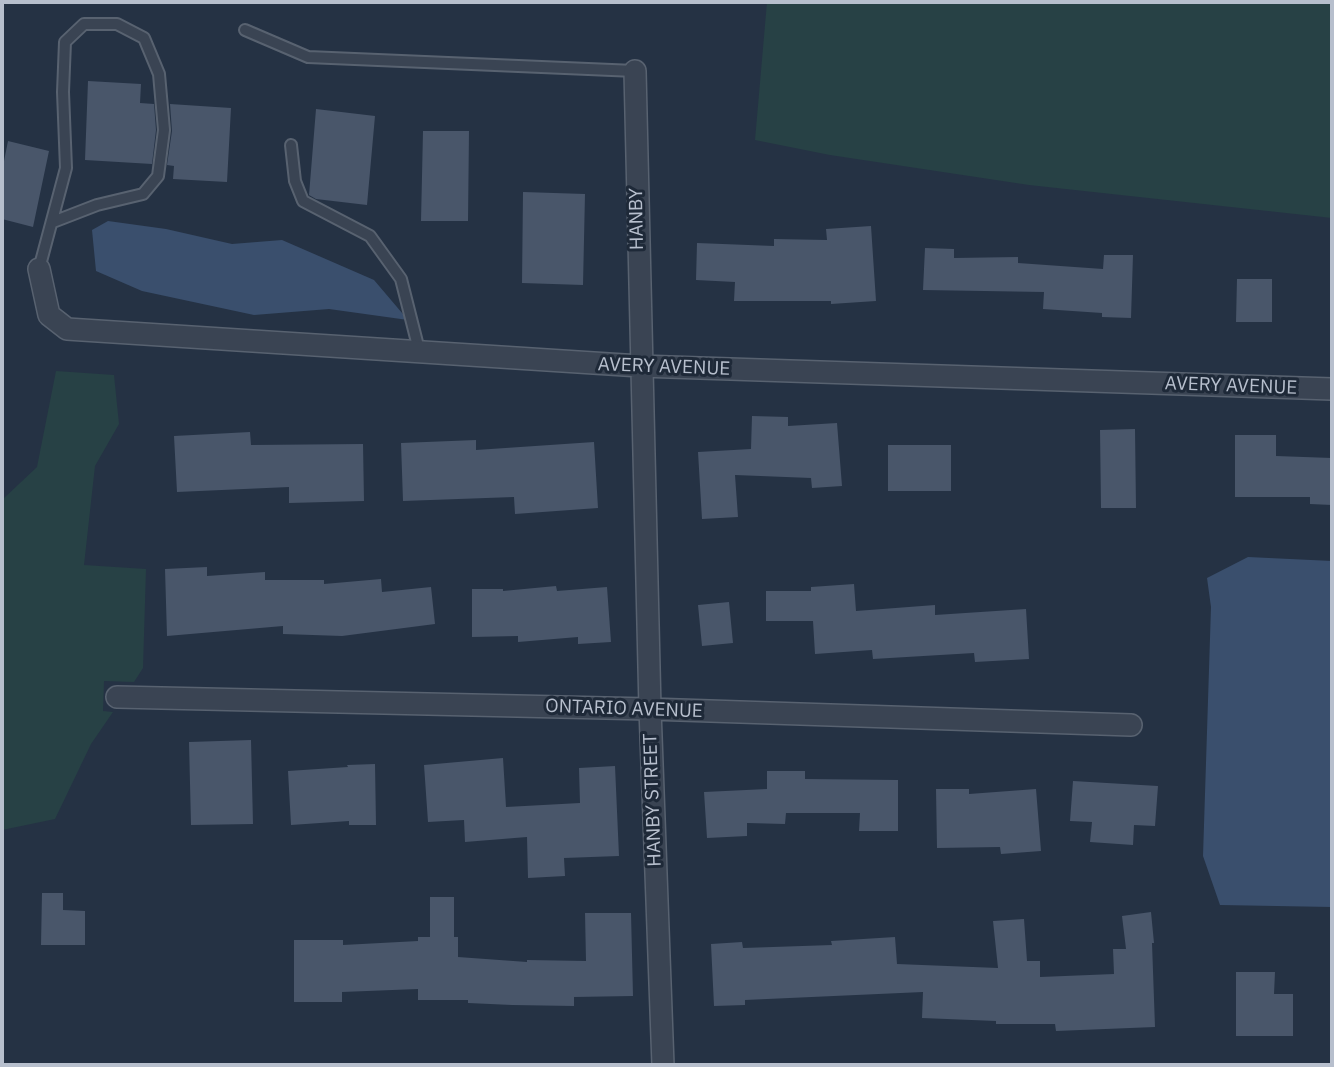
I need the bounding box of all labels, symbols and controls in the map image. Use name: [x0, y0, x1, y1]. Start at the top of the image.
street label: HANBY: [625, 188, 649, 250]
street label: AVERY AVENUE: [597, 353, 731, 381]
street label: AVERY AVENUE: [1164, 372, 1298, 400]
street label: ONTARIO AVENUE: [545, 695, 703, 723]
street label: HANBY STREET: [639, 733, 667, 867]

